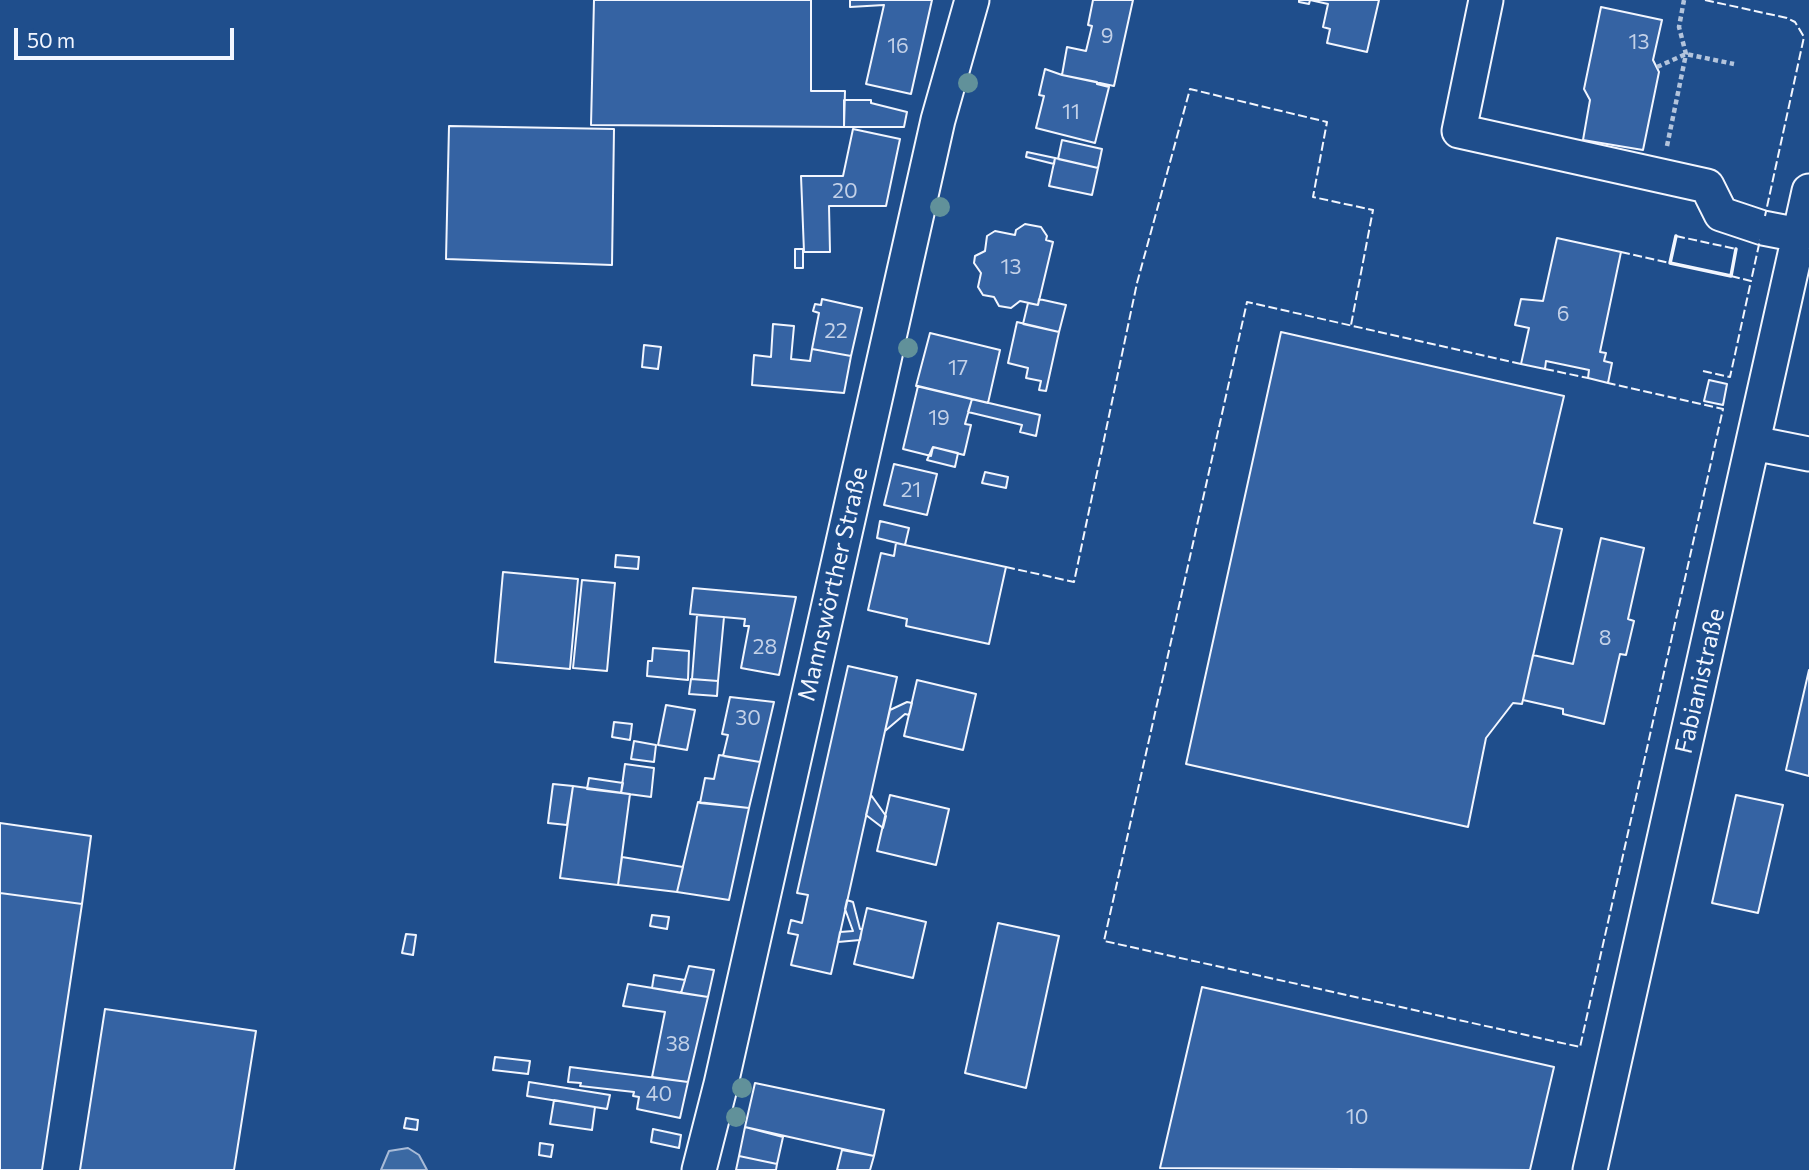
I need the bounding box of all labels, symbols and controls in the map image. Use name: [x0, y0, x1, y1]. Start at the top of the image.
scale bar: [18, 14, 238, 58]
house number: 9: [1101, 23, 1113, 49]
text: 50 m: [27, 27, 75, 52]
house number: 13: [1629, 29, 1649, 55]
house number: 16: [887, 33, 909, 59]
house number: 11: [1062, 99, 1080, 125]
house number: 20: [832, 178, 858, 204]
house number: 13: [1001, 254, 1021, 280]
house number: 6: [1557, 301, 1569, 327]
house number: 22: [824, 318, 848, 344]
house number: 17: [948, 355, 968, 381]
house number: 19: [928, 405, 950, 431]
street label: Mannswörther Straße: [792, 464, 874, 704]
house number: 21: [901, 477, 921, 503]
street label: Fabianistraße: [1669, 605, 1731, 757]
house number: 8: [1599, 625, 1611, 651]
house number: 28: [753, 634, 777, 660]
house number: 30: [735, 705, 761, 731]
house number: 38: [666, 1031, 690, 1057]
house number: 40: [646, 1081, 672, 1107]
house number: 10: [1346, 1104, 1368, 1130]

